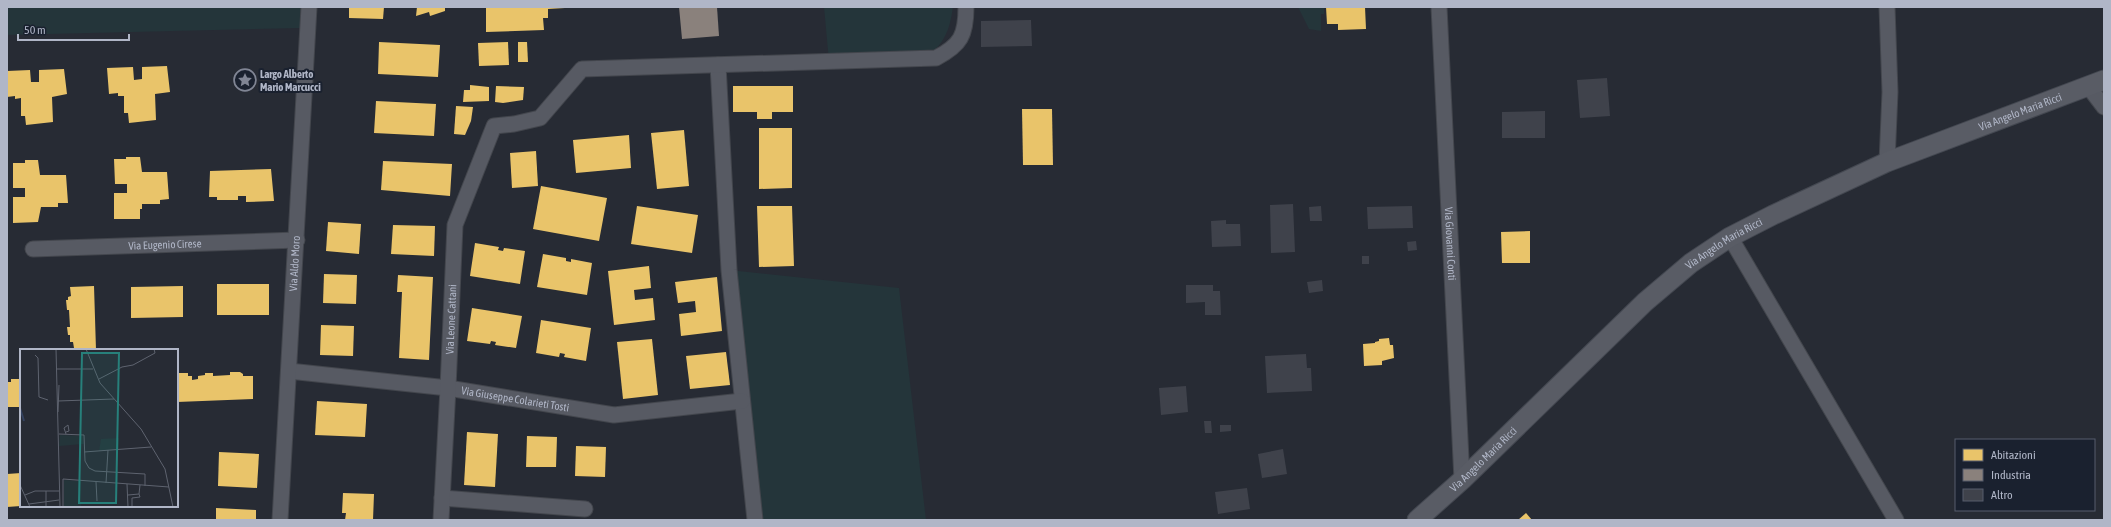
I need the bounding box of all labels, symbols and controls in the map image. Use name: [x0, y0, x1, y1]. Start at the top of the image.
scale bar: [18, 16, 129, 42]
text: 50 m: [24, 23, 46, 37]
place icon: Largo Alberto Mario Marcucci: [232, 67, 258, 93]
place label: Largo Alberto Mario Marcucci: [260, 68, 321, 93]
street label: Via Angelo Maria Ricci: [1977, 91, 2063, 133]
street label: Via Giovanni Conti: [1443, 207, 1458, 281]
street label: Via Angelo Maria Ricci: [1683, 216, 1764, 271]
street label: Via Aldo Moro: [287, 235, 302, 292]
street label: Via Eugenio Cirese: [128, 237, 202, 252]
street label: Via Leone Cattani: [443, 284, 458, 355]
inset map: [20, 349, 178, 507]
street label: Via Giuseppe Colarieti Tosti: [460, 384, 570, 414]
street label: Via Angelo Maria Ricci: [1447, 424, 1519, 494]
legend: [1955, 439, 2095, 511]
text: Abitazioni: [1991, 448, 2036, 462]
text: Industria: [1991, 468, 2031, 482]
text: Altro: [1991, 488, 2013, 502]

